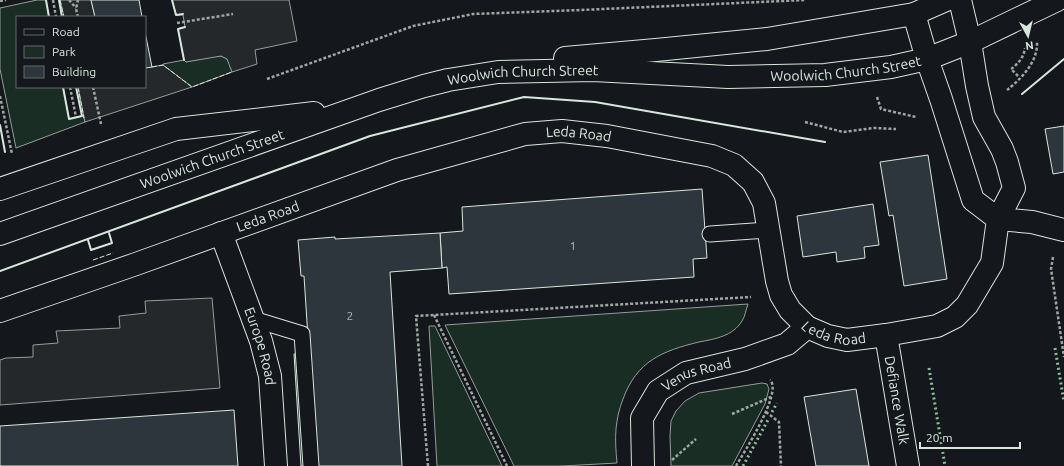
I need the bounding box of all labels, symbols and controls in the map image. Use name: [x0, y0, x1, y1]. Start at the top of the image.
legend: [16, 16, 146, 88]
north arrow: [1008, 16, 1048, 56]
text: Road: [52, 25, 80, 38]
text: N: [1024, 39, 1034, 52]
text: Park: [52, 45, 76, 58]
street label: Woolwich Church Street: [770, 52, 923, 84]
street label: Woolwich Church Street: [446, 62, 599, 88]
text: Building: [52, 65, 96, 78]
street label: Leda Road: [545, 123, 613, 145]
street label: Woolwich Church Street: [138, 126, 287, 192]
street label: Leda Road: [234, 198, 301, 235]
house number: 1: [570, 239, 576, 252]
street label: Europe Road: [241, 305, 279, 386]
house number: 2: [347, 309, 353, 322]
street label: Leda Road: [798, 318, 867, 349]
street label: Venus Road: [659, 355, 733, 395]
street label: Defiance Walk: [882, 355, 912, 446]
scale bar: [920, 424, 1020, 450]
text: 20 m: [926, 431, 953, 444]

